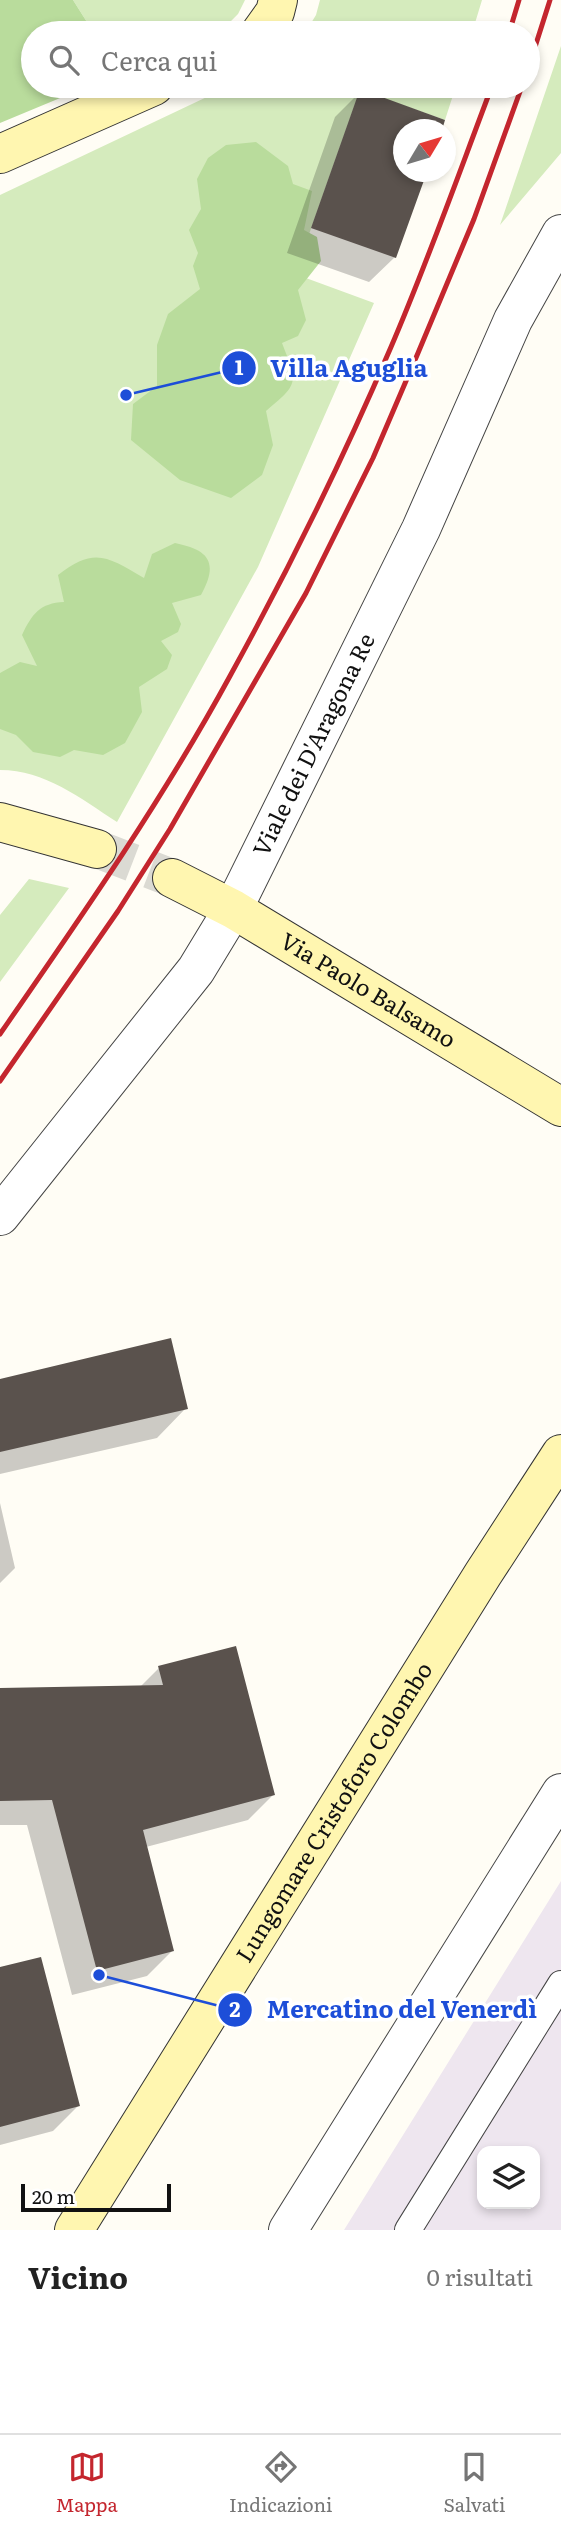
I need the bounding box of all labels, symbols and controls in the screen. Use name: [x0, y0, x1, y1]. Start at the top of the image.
search box: [21, 21, 540, 98]
text: Cerca qui: [101, 40, 217, 79]
icon: search: [45, 41, 83, 79]
north arrow: [393, 119, 456, 182]
callout: Villa Aguglia: [221, 346, 442, 391]
text: Villa Aguglia: [270, 349, 428, 384]
text: 1: [235, 350, 244, 381]
street label: Viale dei D'Aragona Re: [243, 627, 382, 861]
street label: Via Paolo Balsamo: [275, 923, 463, 1055]
street label: Lungomare Cristoforo Colombo: [226, 1655, 439, 1968]
callout: Mercatino del Venerdì: [218, 1987, 551, 2032]
text: Mercatino del Venerdì: [267, 1990, 537, 2025]
text: 2: [229, 1992, 241, 2023]
map controls: [477, 2146, 540, 2209]
button: layers: [477, 2146, 540, 2209]
scale bar: [21, 2181, 172, 2213]
text: 20 m: [32, 2182, 75, 2210]
text: Vicino: [28, 2254, 128, 2298]
text: 0 risultati: [427, 2259, 533, 2293]
tab: Mappa: [56, 2448, 118, 2518]
tab: Indicazioni: [229, 2448, 332, 2518]
tab: Salvati: [444, 2448, 505, 2518]

